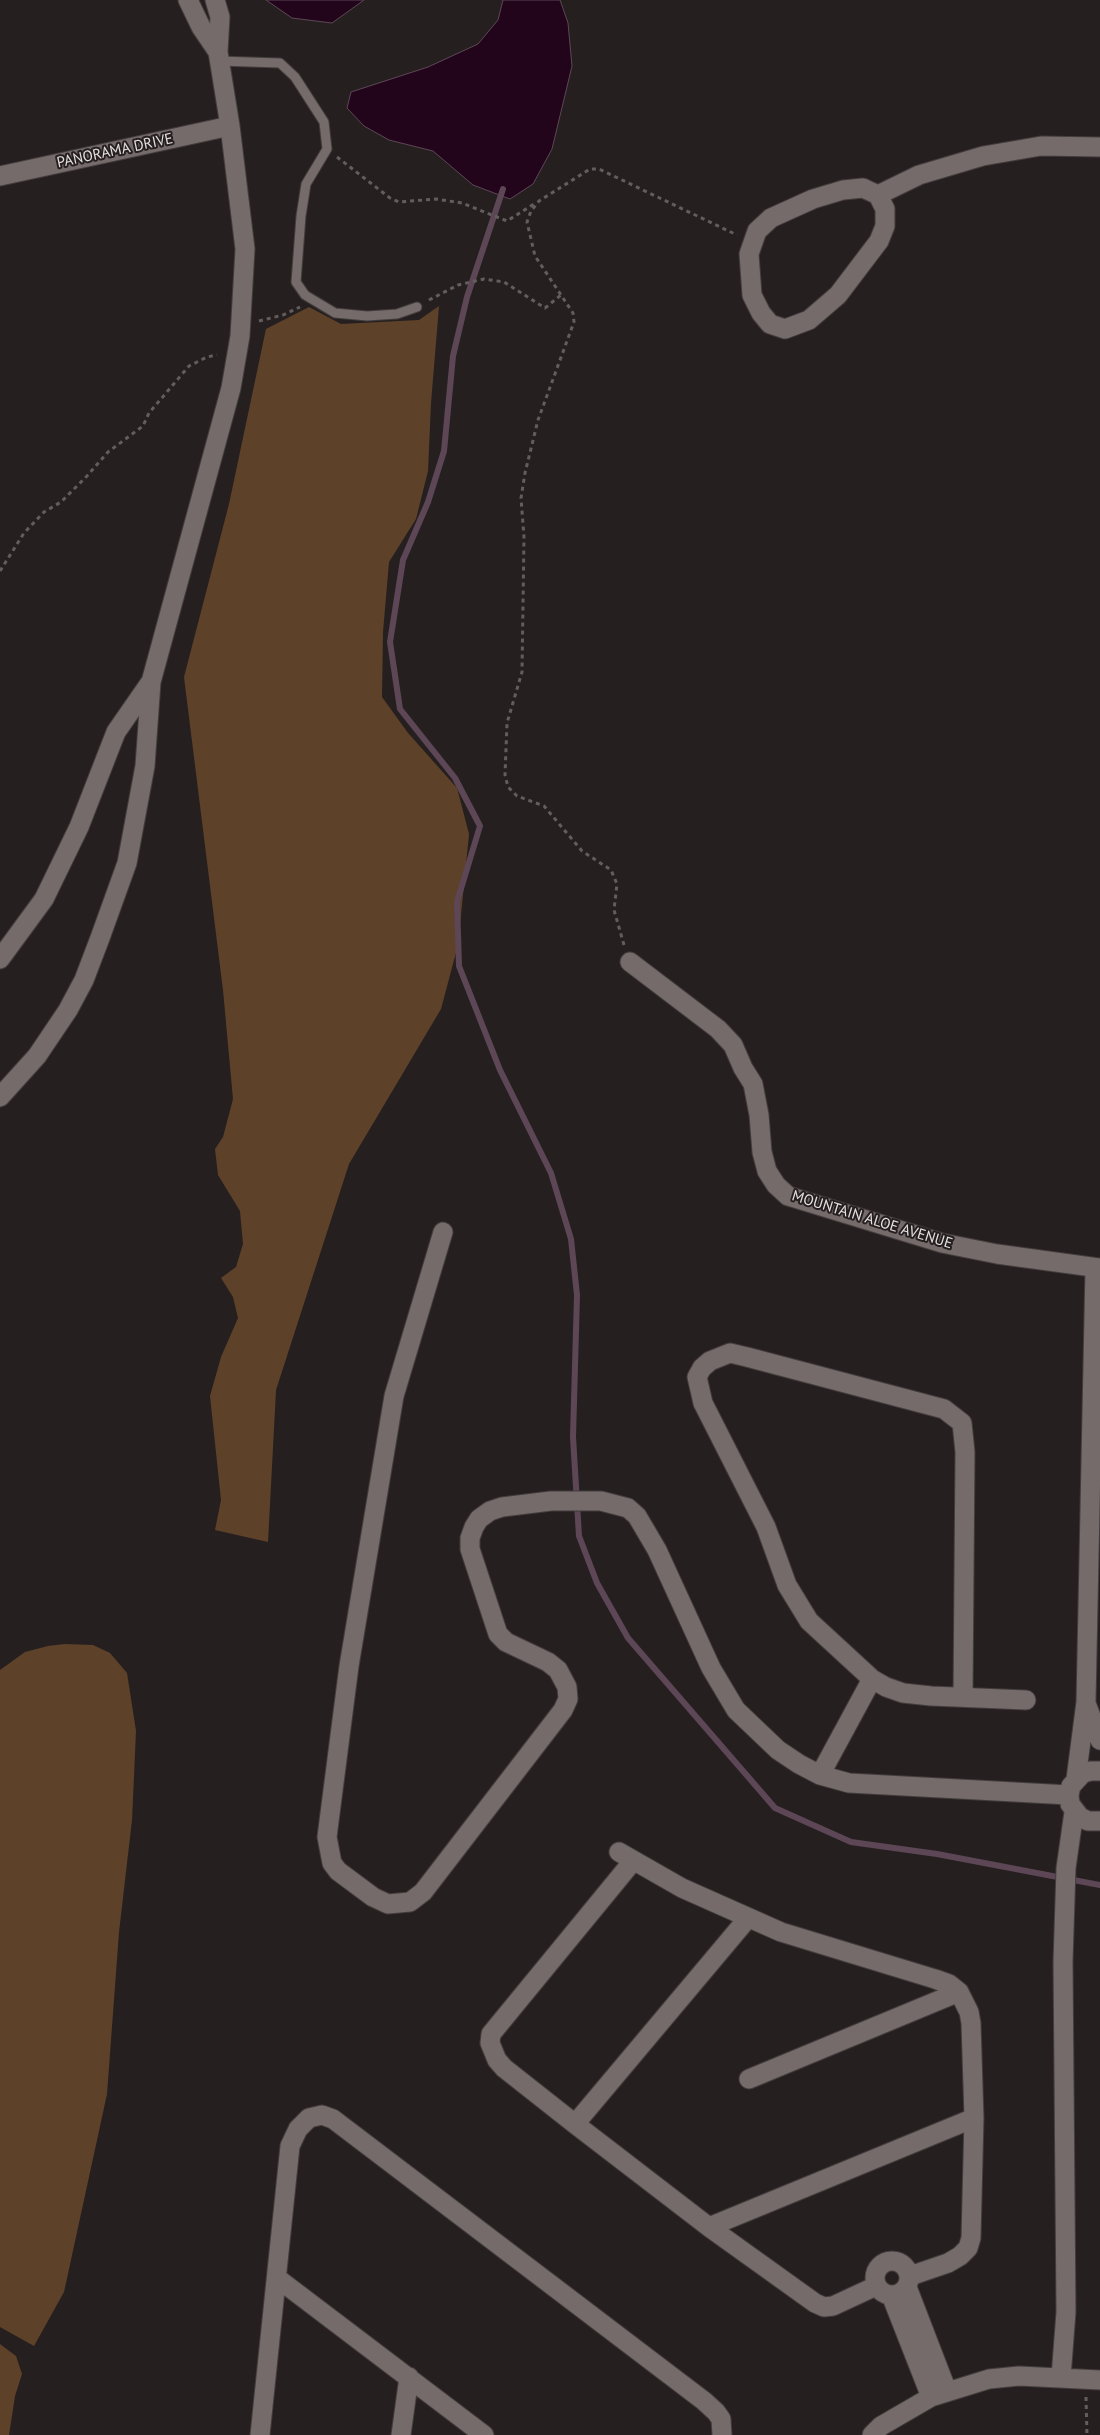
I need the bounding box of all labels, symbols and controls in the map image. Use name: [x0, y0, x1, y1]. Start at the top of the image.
street label: PANORAMA DRIVE: [55, 130, 175, 172]
street label: MOUNTAIN ALOE AVENUE: [790, 1187, 954, 1253]

